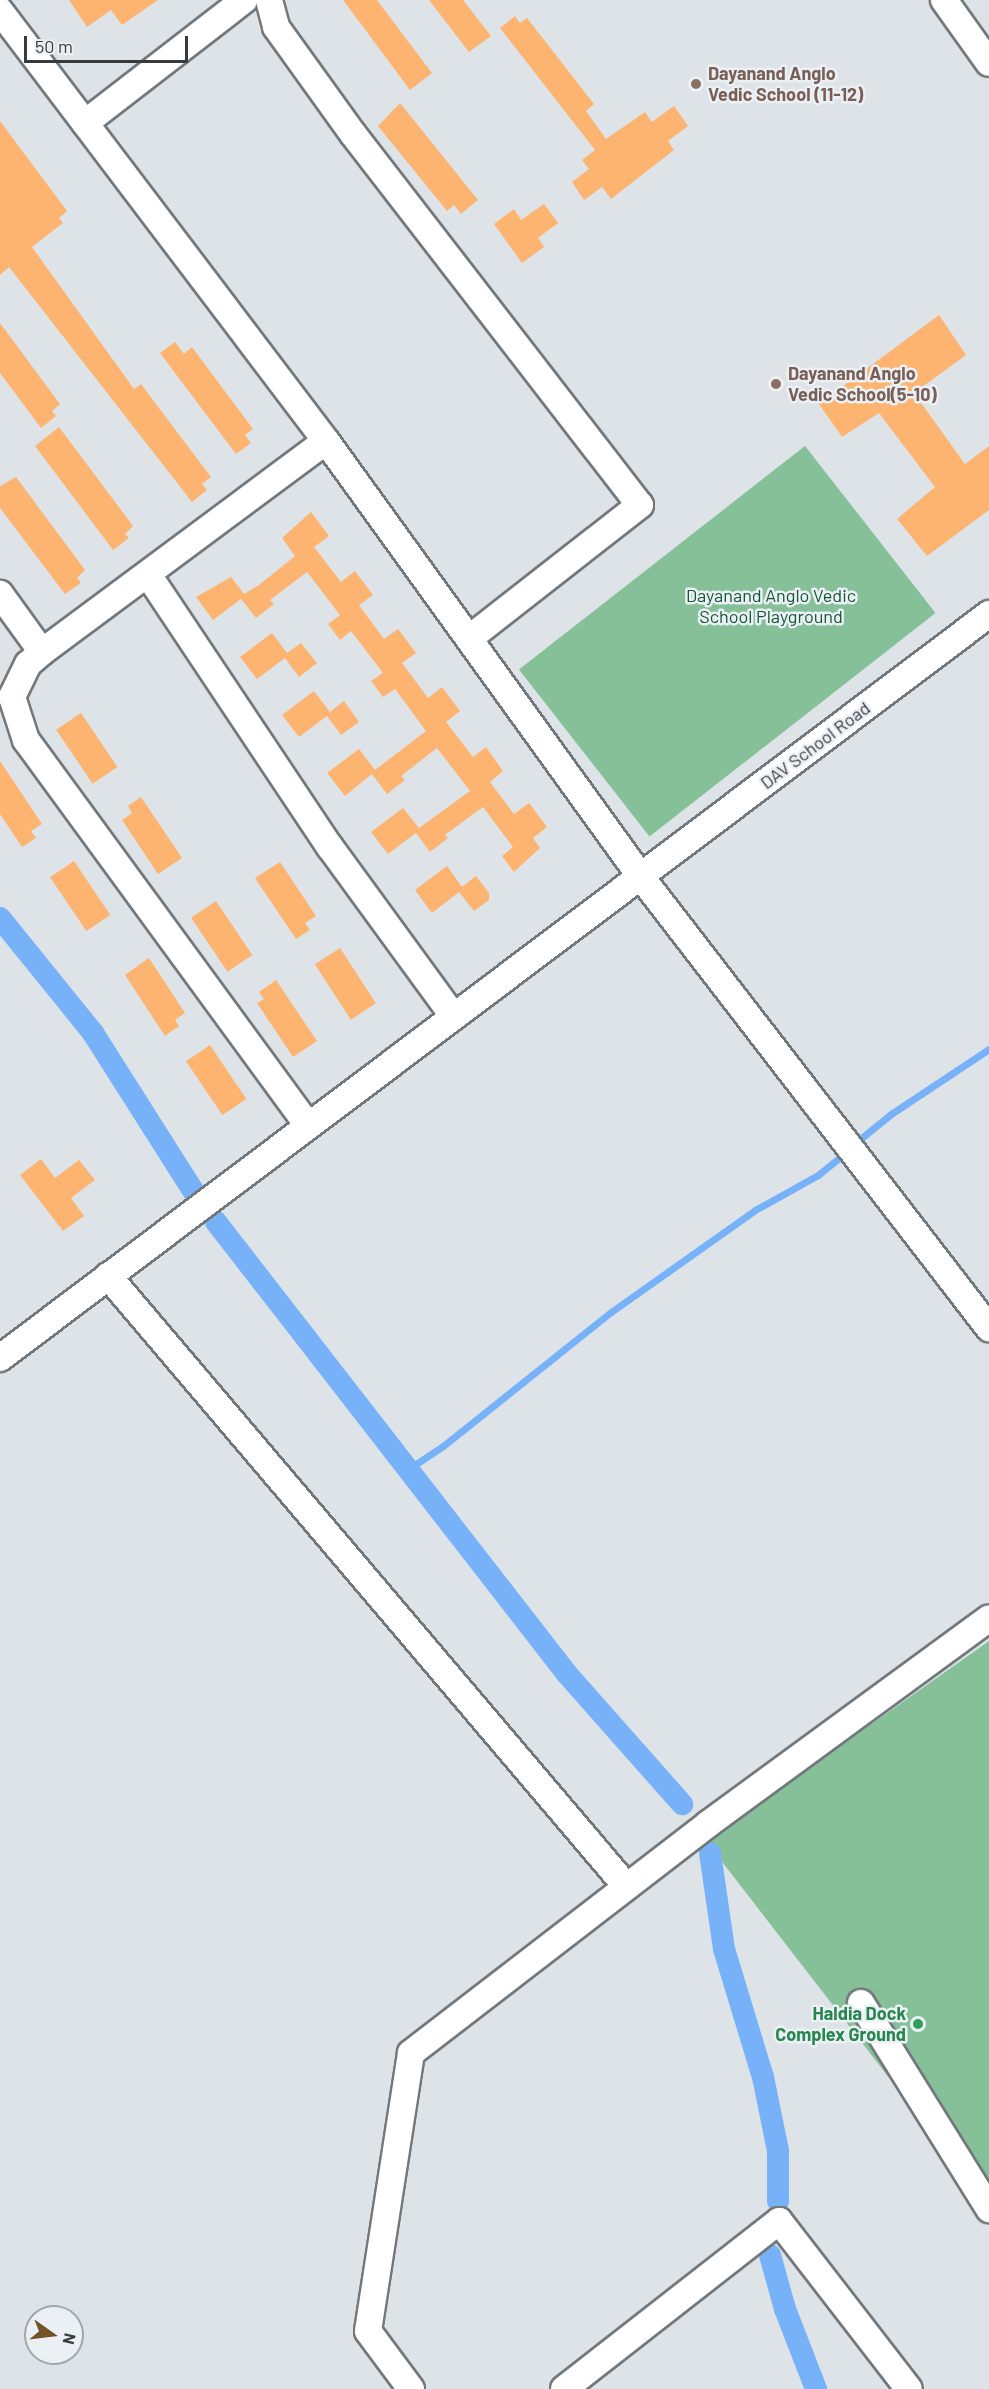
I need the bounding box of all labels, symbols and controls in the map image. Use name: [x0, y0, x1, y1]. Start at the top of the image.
scale bar: [27, 24, 190, 62]
text: 50 m: [35, 35, 73, 57]
place label: Dayanand Anglo Vedic School (11-12): [708, 63, 863, 106]
marker: Dayanand Anglo Vedic School (11-12): [689, 77, 703, 91]
place label: Dayanand Anglo Vedic School(5-10): [788, 363, 937, 406]
marker: Dayanand Anglo Vedic School(5-10): [769, 377, 783, 391]
park label: Dayanand Anglo Vedic School Playground: [686, 585, 856, 628]
street label: DAV School Road: [756, 697, 874, 793]
place label: Haldia Dock Complex Ground: [775, 2003, 906, 2046]
marker: Haldia Dock Complex Ground: [911, 2017, 925, 2031]
north arrow: [24, 2305, 84, 2365]
text: N: [60, 2332, 81, 2346]

